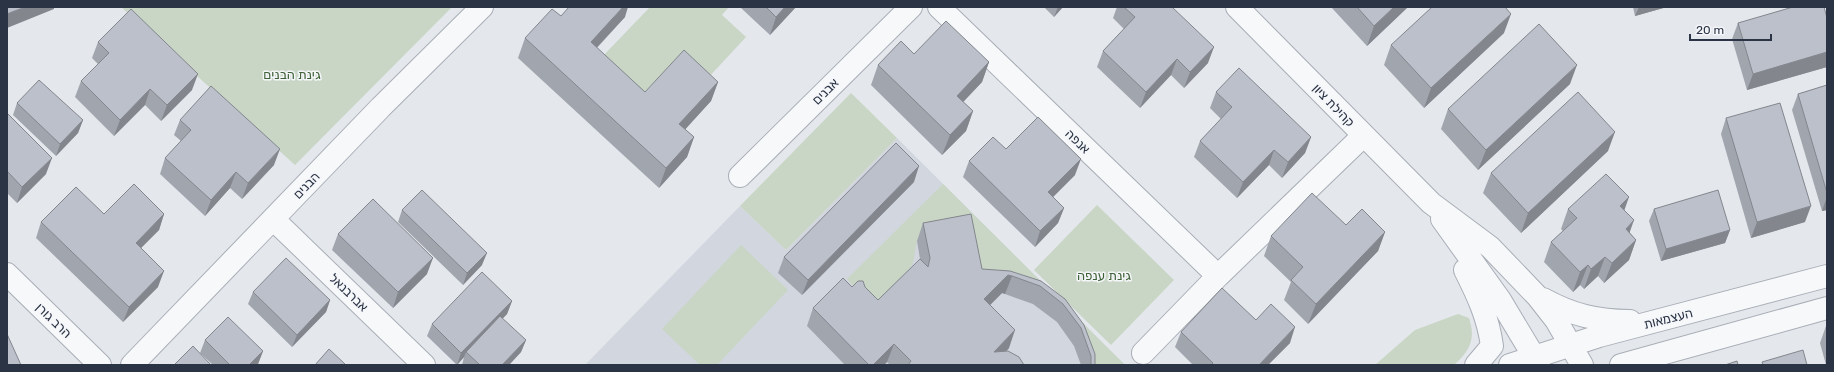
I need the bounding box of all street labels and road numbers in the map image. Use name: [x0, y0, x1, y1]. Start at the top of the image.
street label: אבנים: [809, 75, 842, 108]
street label: קהילת ציון: [1310, 81, 1358, 130]
street label: אנפה: [1062, 126, 1093, 157]
street label: הבנים: [290, 169, 323, 202]
street label: אברבנאל: [326, 270, 371, 314]
street label: הרב גורן: [33, 300, 75, 341]
street label: העצמאות: [1642, 305, 1694, 332]

